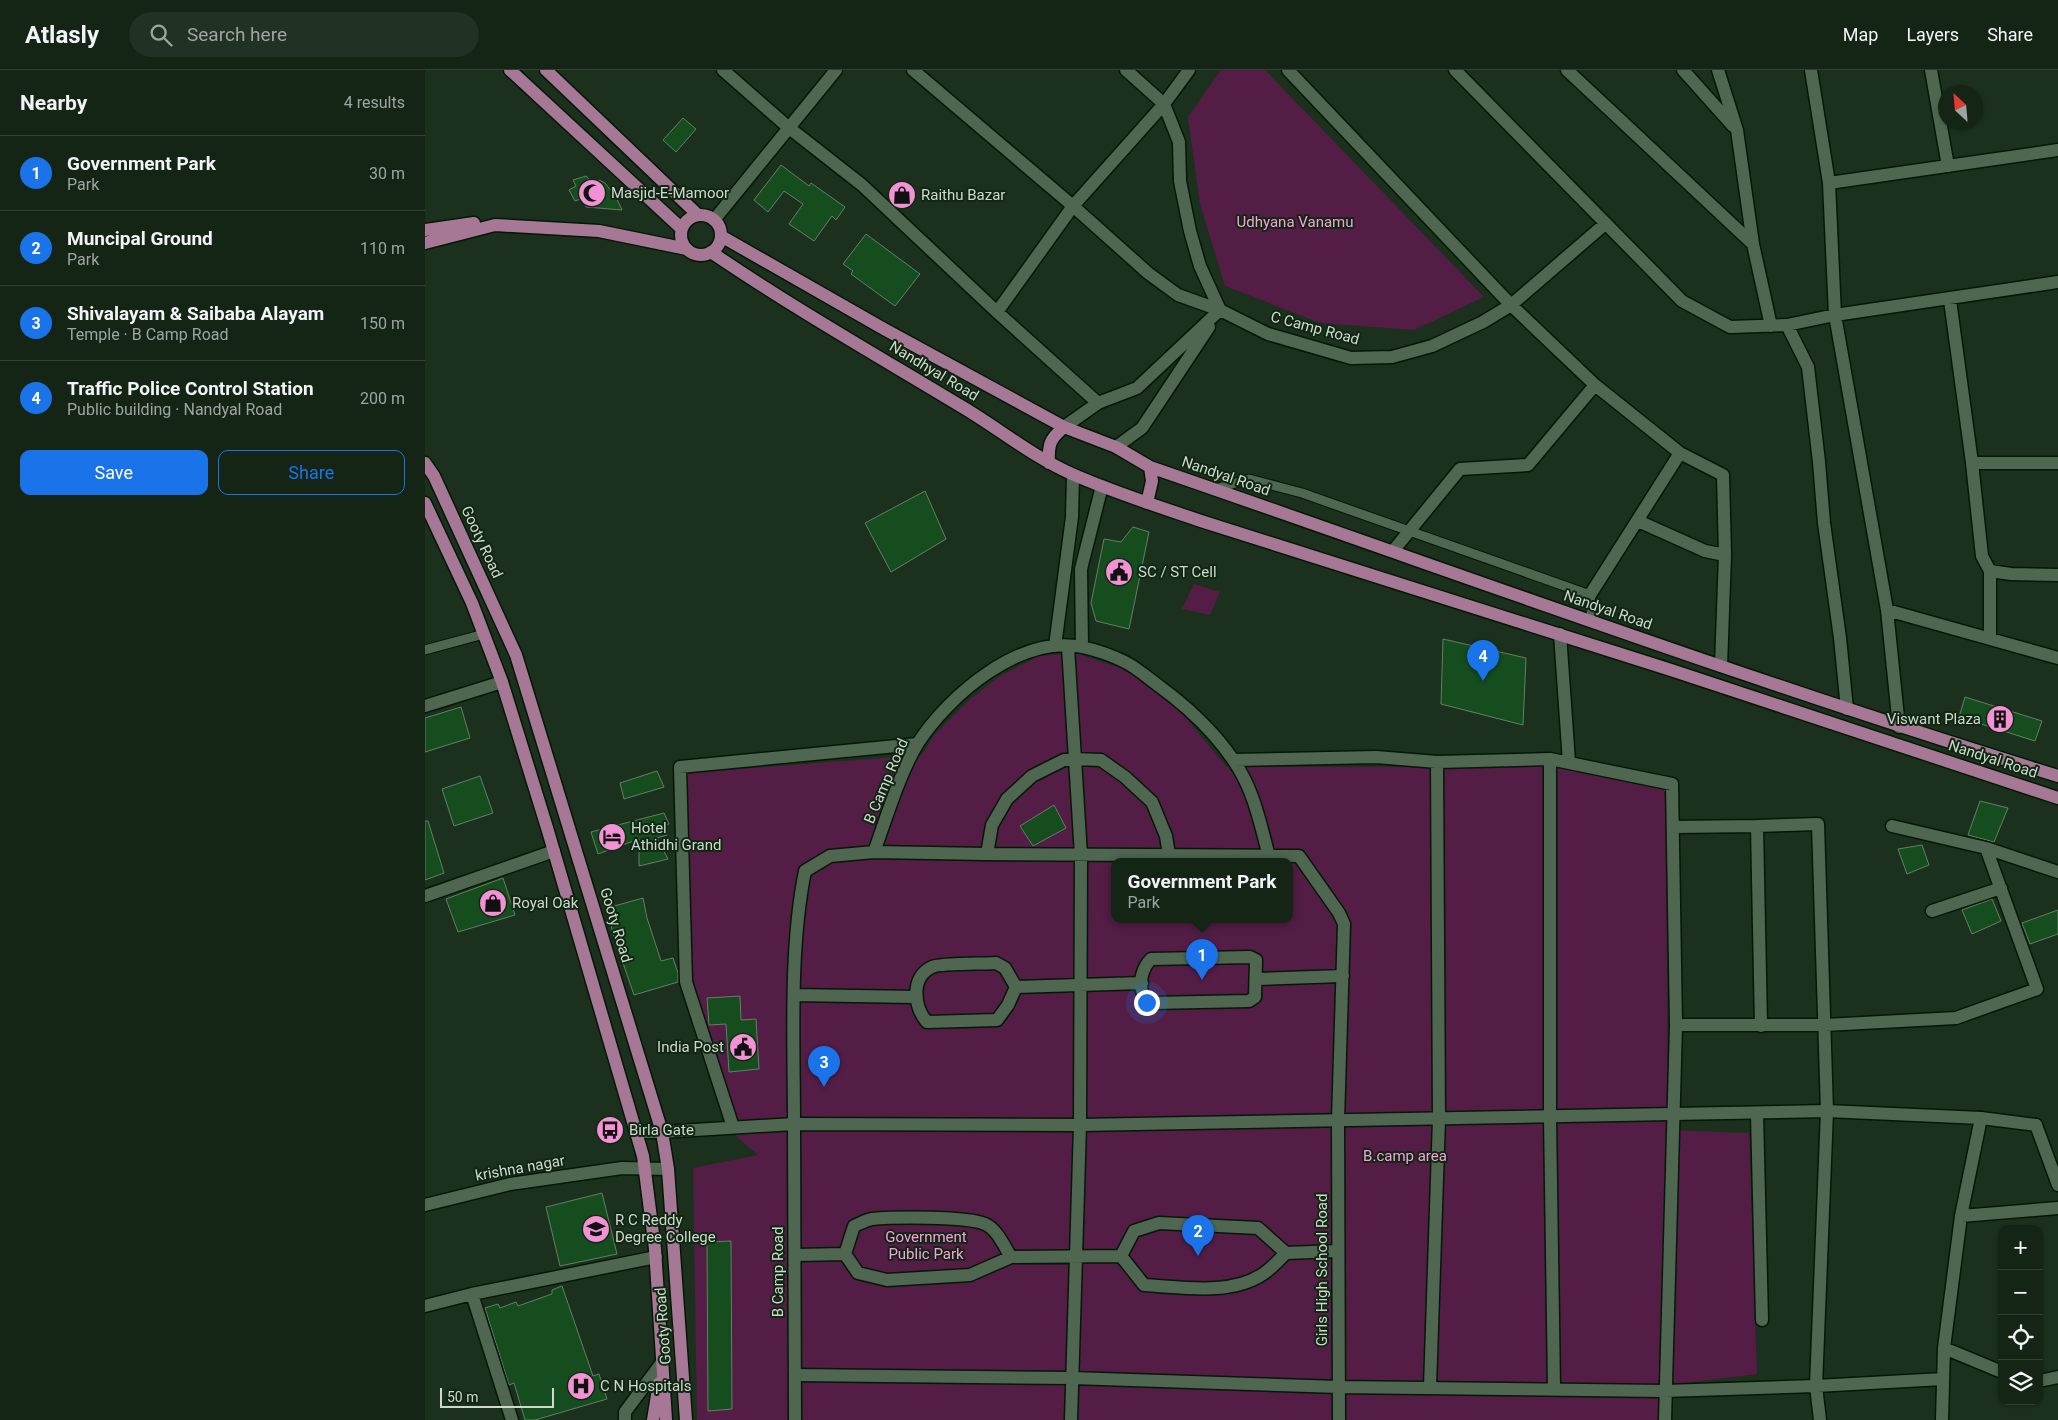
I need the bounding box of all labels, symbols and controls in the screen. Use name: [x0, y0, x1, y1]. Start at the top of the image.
search box: [129, 12, 479, 57]
text: Atlasly: [25, 21, 99, 49]
icon: search: [147, 21, 175, 49]
text: Search here: [187, 23, 287, 46]
text: Map: [1843, 24, 1878, 45]
text: Layers: [1906, 24, 1959, 45]
text: Share: [1987, 24, 2033, 45]
north arrow: [1938, 85, 1983, 130]
text: Nearby: [20, 91, 87, 115]
text: 4 results: [344, 93, 405, 112]
text: Government Park: [67, 152, 216, 175]
text: 1: [31, 164, 41, 183]
text: 30 m: [369, 164, 405, 183]
text: Park: [67, 175, 99, 194]
mosque icon: Masjid-E-Mamoor: [577, 178, 607, 208]
shop icon: Raithu Bazar: [887, 180, 917, 210]
place label: Masjid-E-Mamoor: [611, 184, 729, 202]
place label: Raithu Bazar: [921, 186, 1005, 204]
park label: Udhyana Vanamu: [1237, 213, 1354, 231]
text: Muncipal Ground: [67, 227, 213, 250]
text: 2: [31, 239, 41, 258]
text: 110 m: [360, 239, 405, 258]
text: Park: [67, 250, 99, 269]
text: Shivalayam & Saibaba Alayam: [67, 302, 324, 325]
street label: C Camp Road: [1269, 308, 1361, 348]
text: 3: [31, 314, 41, 333]
text: 150 m: [360, 314, 405, 333]
text: Temple · B Camp Road: [67, 325, 229, 344]
street label: Nandhyal Road: [886, 337, 982, 405]
text: Traffic Police Control Station: [67, 377, 314, 400]
text: 4: [31, 389, 41, 408]
text: 200 m: [360, 389, 405, 408]
text: Public building · Nandyal Road: [67, 400, 282, 419]
button: Save: [20, 450, 208, 495]
button: Share: [218, 450, 405, 495]
street label: Nandyal Road: [1179, 452, 1273, 500]
street label: Gooty Road: [457, 503, 507, 581]
public building icon: SC / ST Cell: [1104, 557, 1134, 587]
place label: SC / ST Cell: [1138, 563, 1217, 581]
street label: Nandyal Road: [1561, 586, 1655, 634]
pin: 4: [1467, 640, 1499, 681]
building icon: Viswant Plaza: [1985, 704, 2015, 734]
place label: Viswant Plaza: [1887, 710, 1981, 728]
street label: B Camp Road: [860, 736, 912, 826]
street label: Nandyal Road: [1946, 736, 2040, 782]
place label: Hotel Athidhi Grand: [631, 819, 721, 854]
hotel icon: Hotel Athidhi Grand: [597, 822, 627, 852]
popup: [1111, 858, 1293, 923]
text: Government Park: [1128, 870, 1276, 893]
street label: Gooty Road: [596, 885, 636, 965]
shop icon: Royal Oak: [478, 888, 508, 918]
text: Park: [1128, 893, 1160, 912]
place label: Royal Oak: [512, 894, 579, 912]
pin: 1: [1186, 939, 1218, 980]
your location: [1134, 990, 1160, 1016]
public building icon: India Post: [728, 1032, 758, 1062]
place label: India Post: [657, 1038, 724, 1056]
pin: 3: [808, 1046, 840, 1087]
bus stop icon: Birla Gate: [595, 1115, 625, 1145]
place label: Birla Gate: [629, 1121, 694, 1139]
park label: B.camp area: [1363, 1147, 1447, 1165]
street label: krishna nagar: [474, 1151, 566, 1185]
street label: Girls High School Road: [1313, 1194, 1331, 1346]
place label: R C Reddy Degree College: [615, 1211, 716, 1246]
school or university icon: R C Reddy Degree College: [581, 1214, 611, 1244]
pin: 2: [1182, 1215, 1214, 1256]
map controls: [1998, 1225, 2043, 1405]
button: +: [1998, 1225, 2043, 1270]
street label: B Camp Road: [769, 1227, 787, 1317]
park label: Government Public Park: [885, 1228, 967, 1263]
button: −: [1998, 1270, 2043, 1315]
street label: Gooty Road: [651, 1287, 675, 1365]
button: locate: [1998, 1315, 2043, 1360]
button: layers: [1998, 1360, 2043, 1405]
hospital icon: C N Hospitals: [566, 1371, 596, 1401]
place label: C N Hospitals: [600, 1377, 691, 1395]
scale bar: [440, 1385, 554, 1408]
text: 50 m: [447, 1389, 479, 1405]

